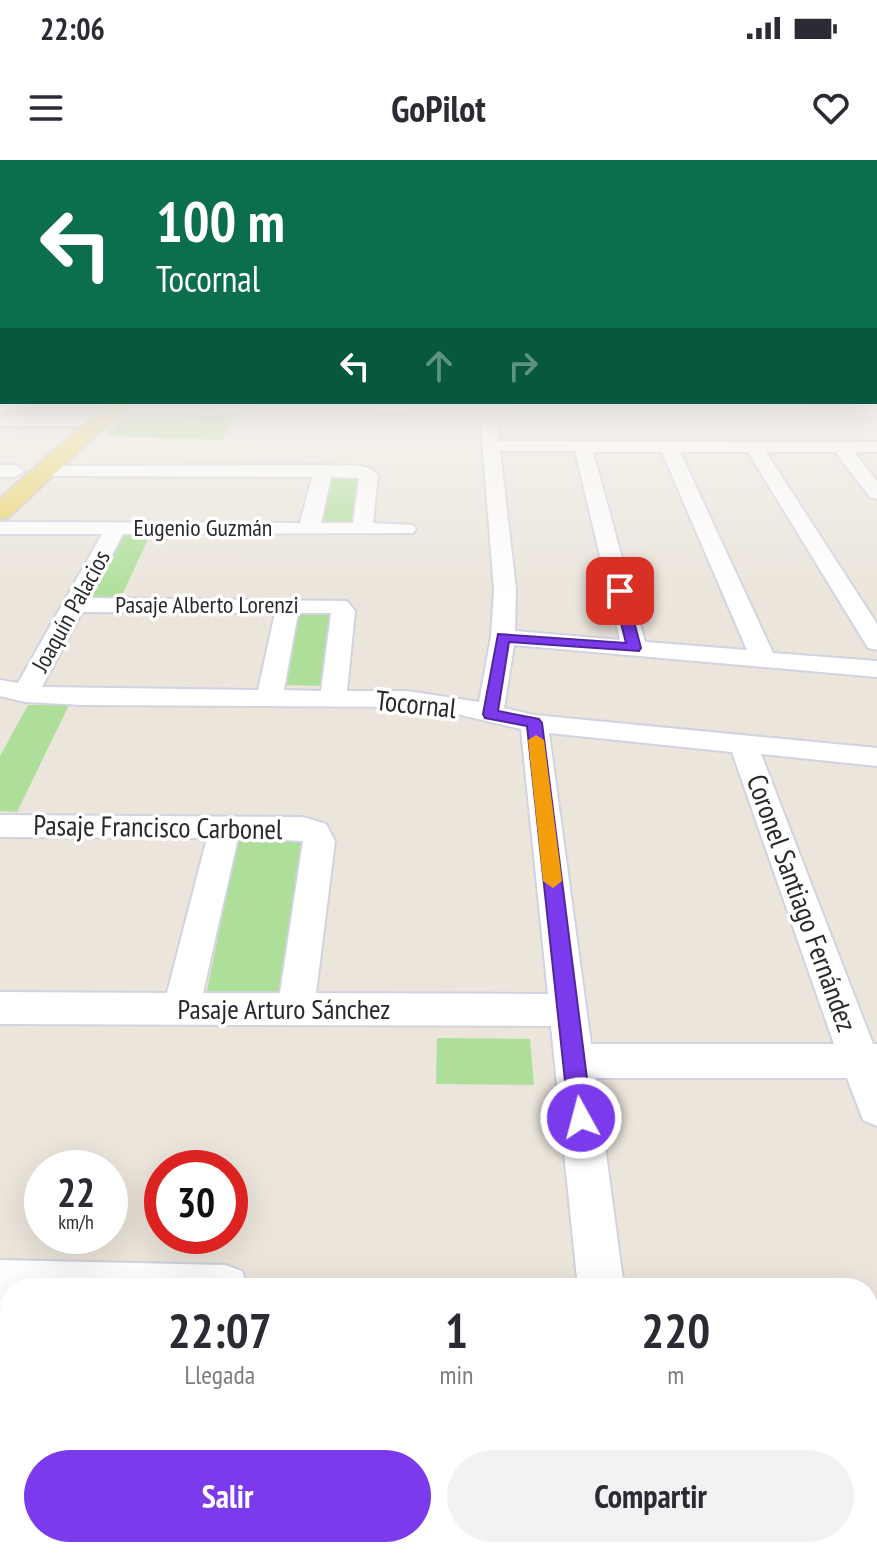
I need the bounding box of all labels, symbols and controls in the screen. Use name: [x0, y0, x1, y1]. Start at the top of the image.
text: 22:06: [40, 9, 105, 48]
text: GoPilot: [391, 85, 486, 132]
icon: menu: [24, 86, 68, 130]
icon: heart: [809, 86, 853, 130]
text: 100 m: [156, 185, 285, 257]
icon: left: [24, 192, 128, 296]
text: Tocornal: [156, 255, 260, 302]
icon: left: [333, 344, 377, 388]
icon: ahead: [417, 344, 461, 388]
icon: right: [501, 344, 545, 388]
street label: Eugenio Guzmán: [134, 512, 272, 543]
street label: Joaquín Palacios: [24, 544, 117, 678]
pin: [586, 557, 654, 625]
icon: arrive: [598, 569, 642, 613]
street label: Pasaje Alberto Lorenzi: [115, 589, 299, 620]
street label: Tocornal: [374, 681, 459, 726]
street label: Coronel Santiago Fernández: [739, 769, 866, 1036]
street label: Pasaje Francisco Carbonel: [33, 806, 283, 847]
street label: Pasaje Arturo Sánchez: [178, 990, 390, 1027]
position arrow: [539, 1076, 623, 1160]
speed limit sign: 30: [144, 1150, 248, 1254]
text: 22: [57, 1166, 95, 1218]
text: km/h: [58, 1209, 94, 1235]
text: 22:07: [168, 1299, 272, 1361]
text: 1: [445, 1299, 468, 1361]
text: 220: [641, 1299, 710, 1361]
text: Llegada: [184, 1358, 255, 1391]
text: min: [439, 1358, 473, 1391]
text: m: [667, 1358, 684, 1391]
button: Salir: [24, 1450, 431, 1542]
button: Compartir: [447, 1450, 854, 1542]

